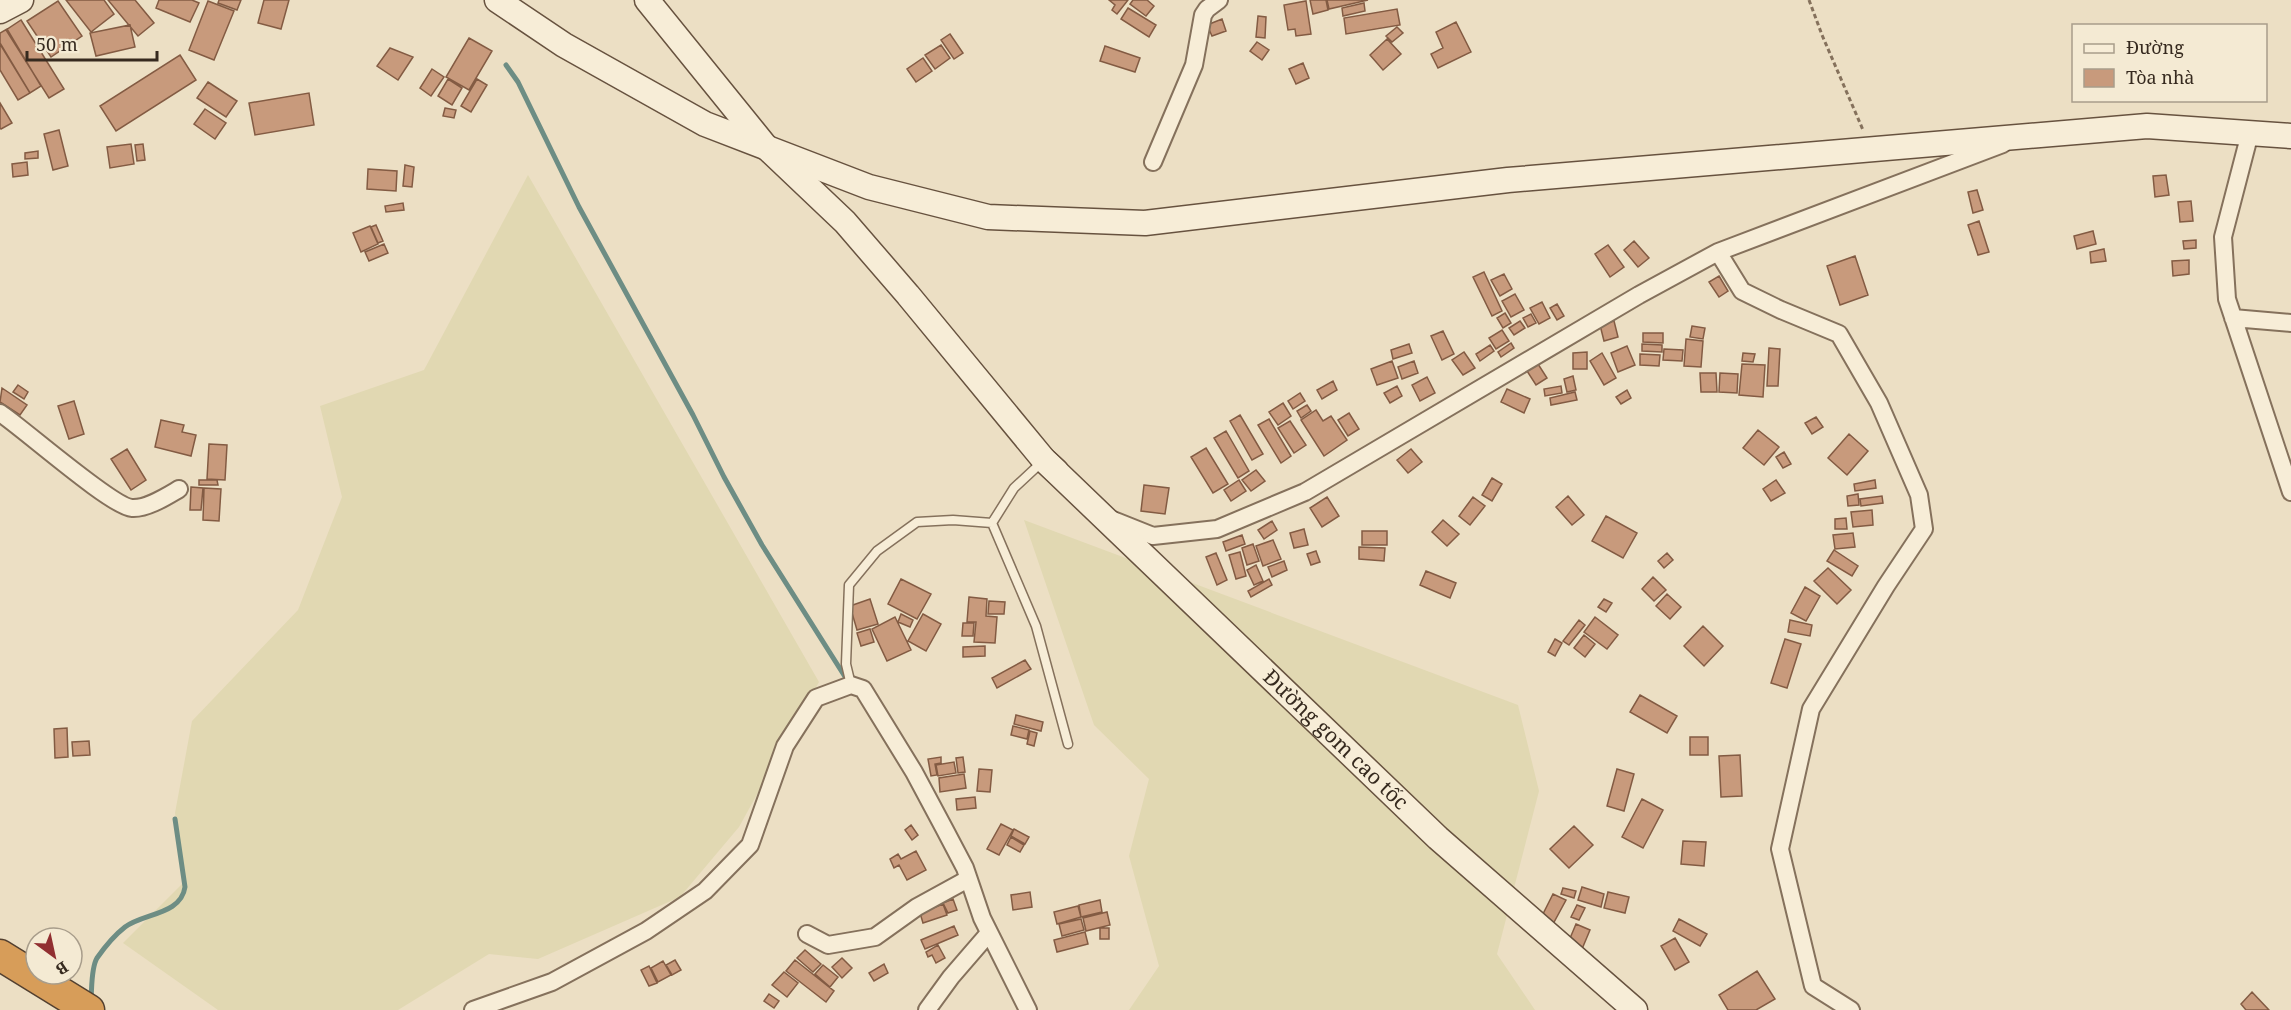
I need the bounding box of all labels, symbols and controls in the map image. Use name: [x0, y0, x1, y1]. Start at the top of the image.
scale bar: [27, 24, 158, 62]
legend: [2072, 24, 2267, 102]
text: 50 m: [36, 32, 78, 56]
text: Đường: [2126, 35, 2184, 59]
text: Tòa nhà: [2126, 65, 2195, 89]
street label: Đường gom cao tốc: [1257, 663, 1415, 815]
north arrow: [24, 926, 84, 986]
text: B: [51, 956, 73, 981]

